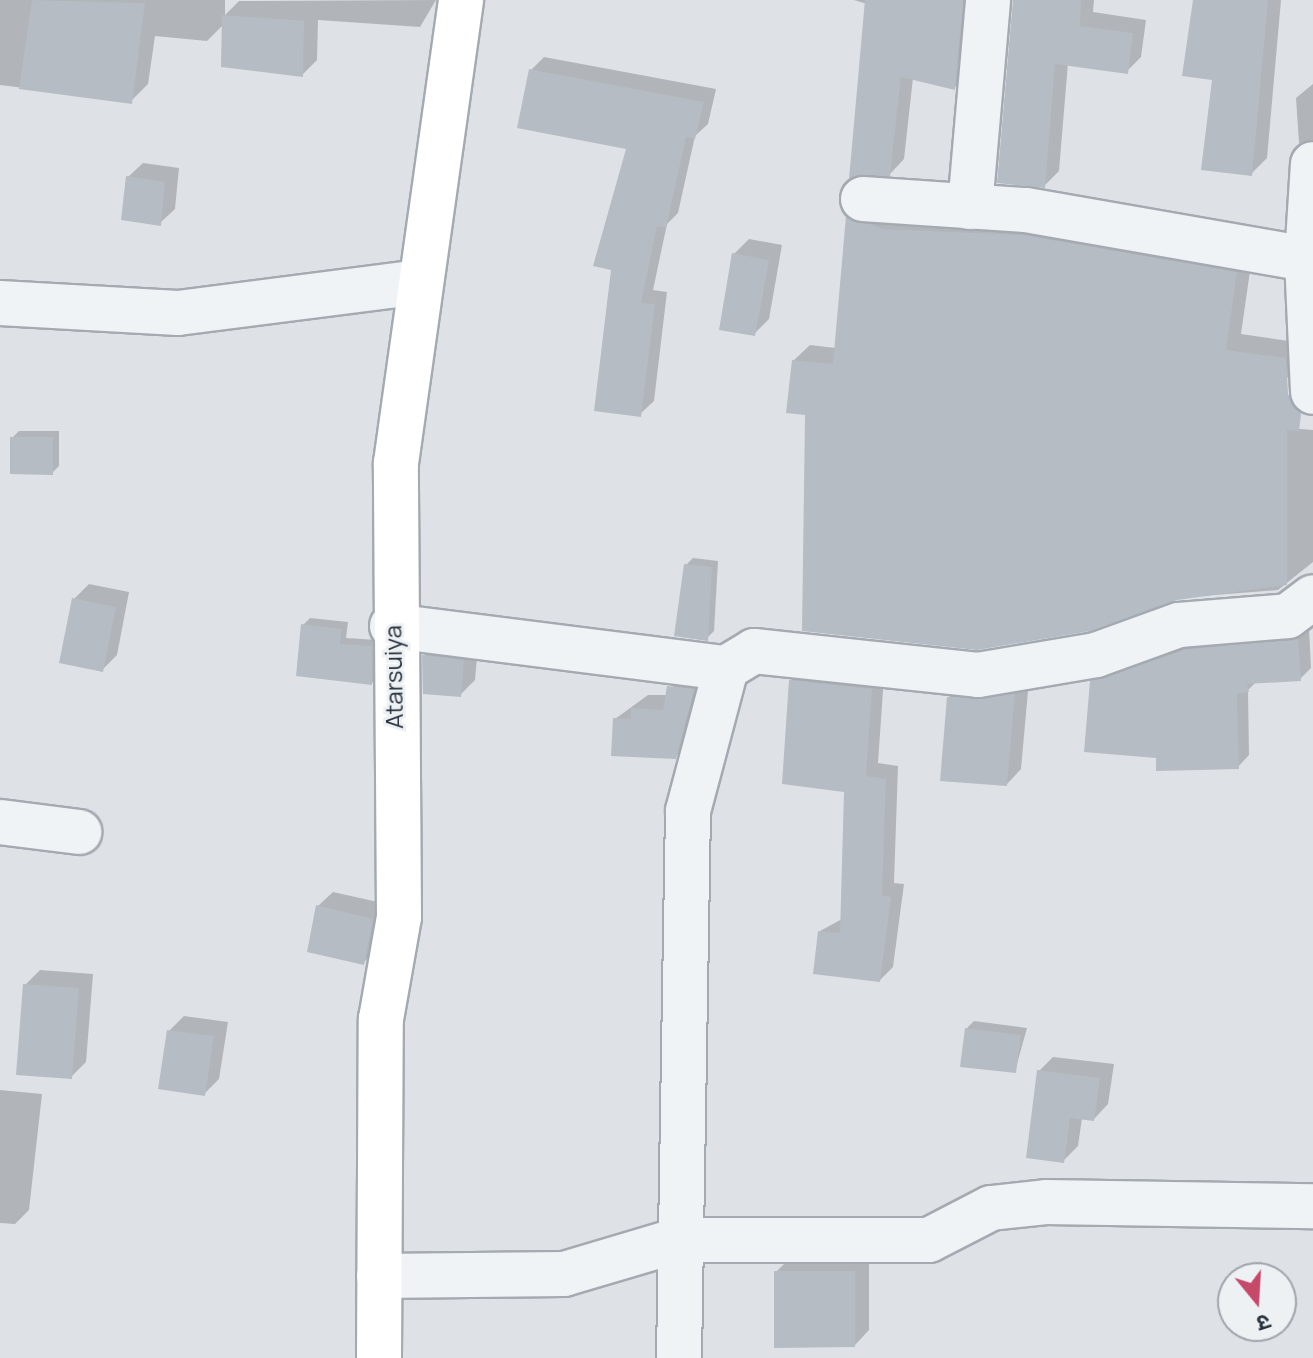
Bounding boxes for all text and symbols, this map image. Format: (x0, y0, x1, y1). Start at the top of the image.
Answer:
street label: Atarsuiya (378, 625, 408, 729)
north arrow (1217, 1262, 1297, 1342)
text: उ (1253, 1307, 1275, 1339)

